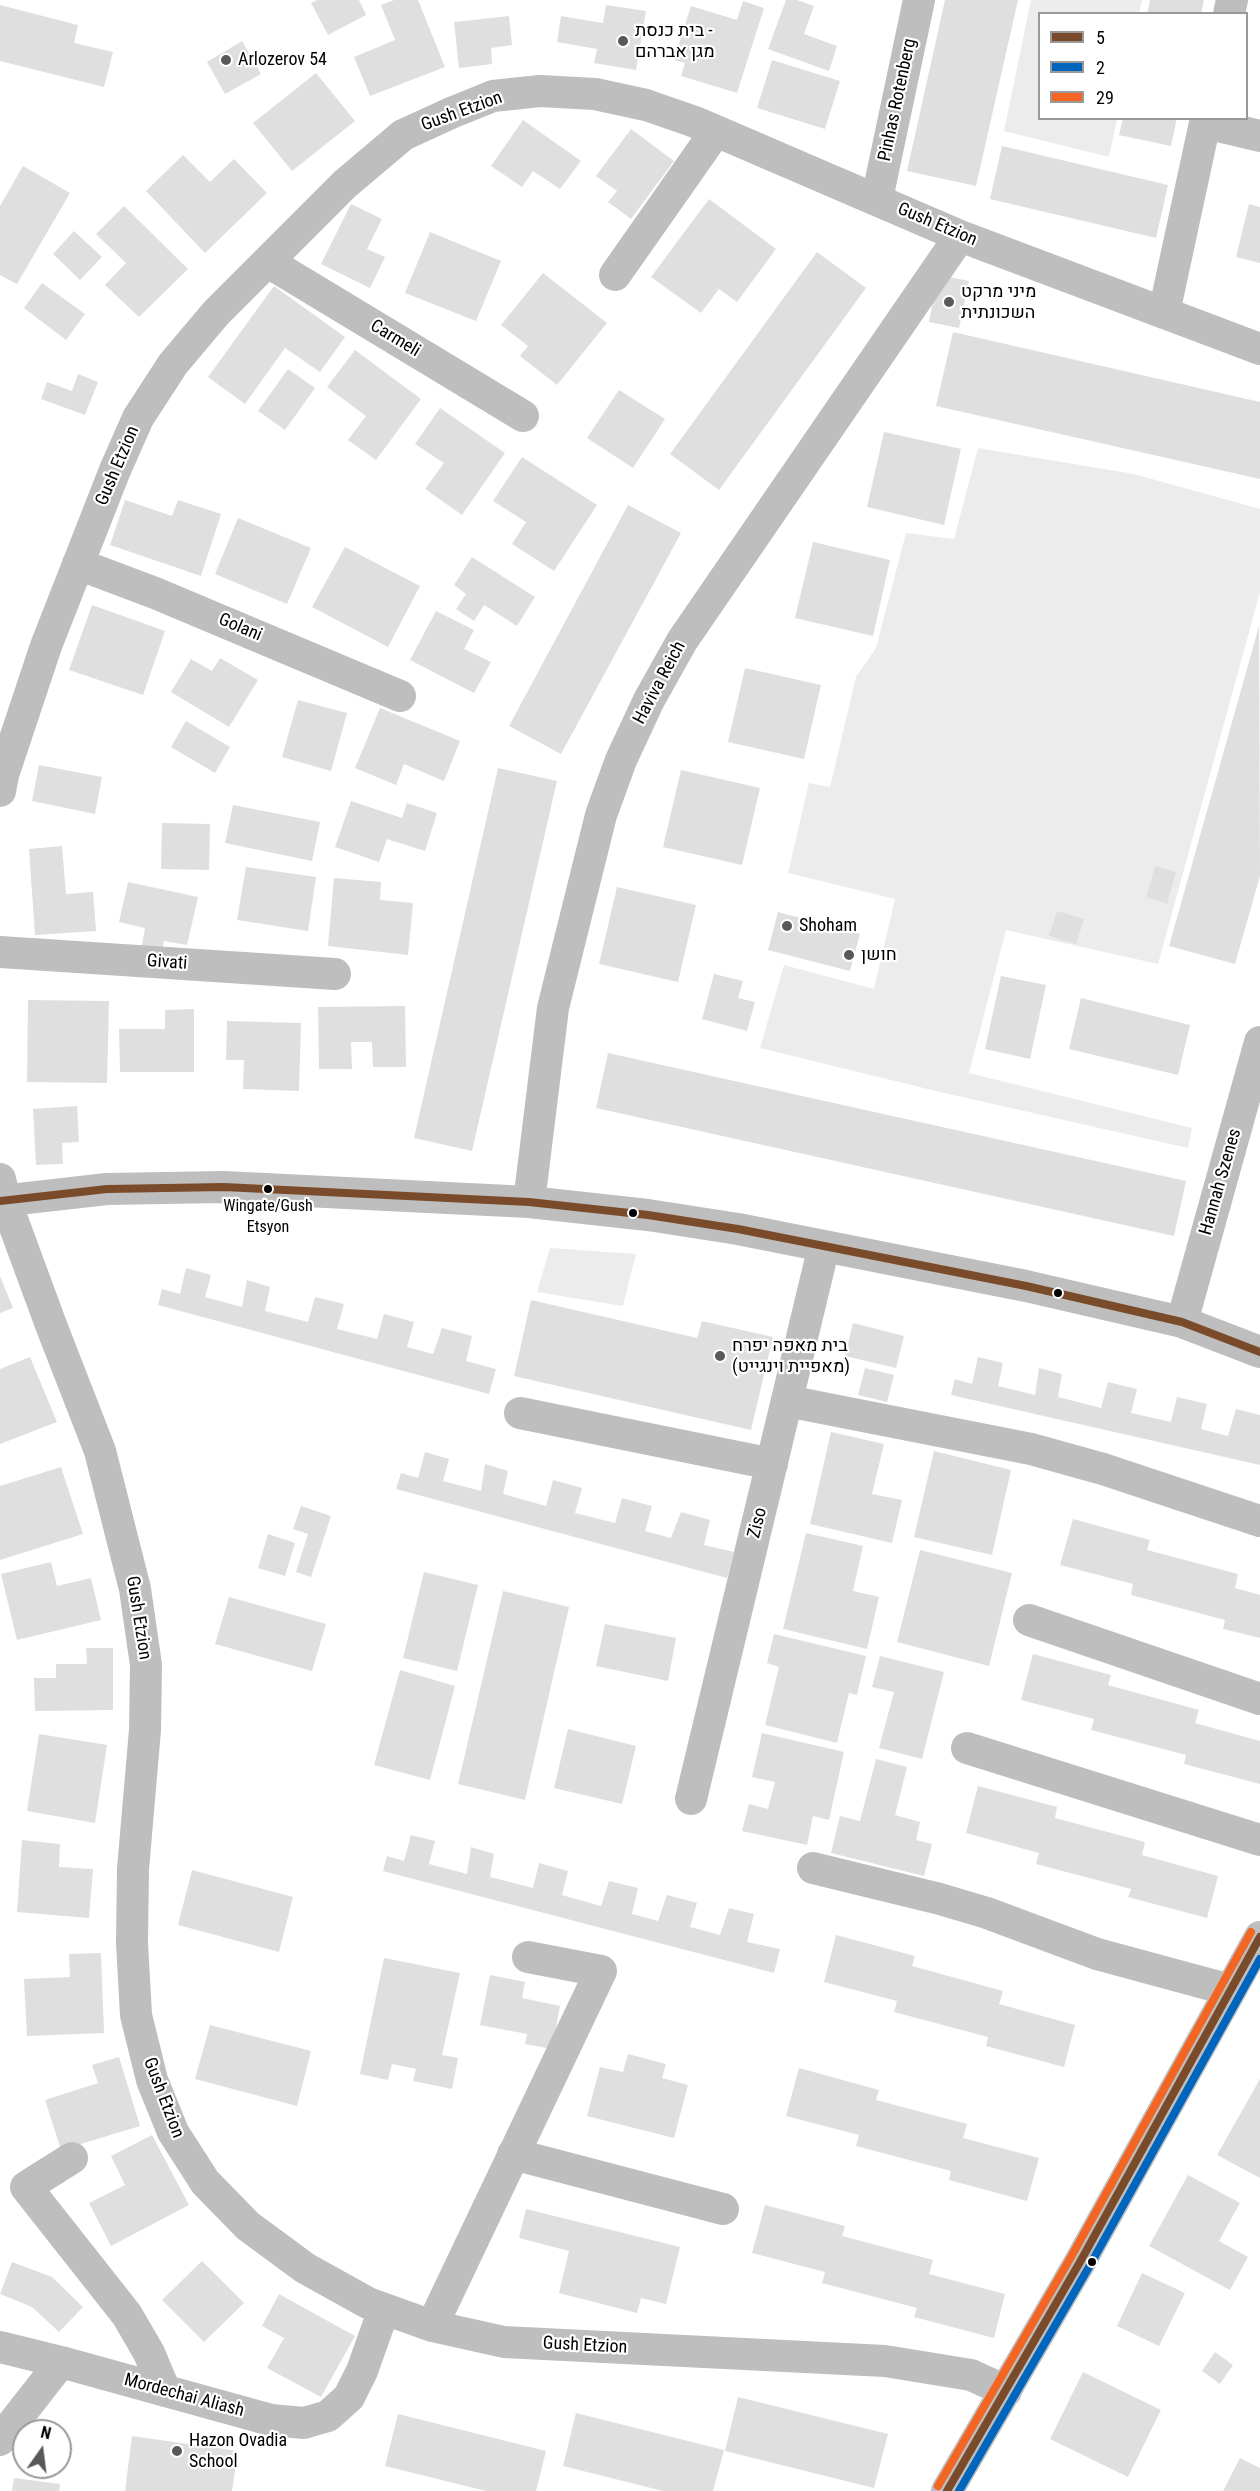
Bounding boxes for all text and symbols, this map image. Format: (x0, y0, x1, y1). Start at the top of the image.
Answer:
legend (1038, 12, 1248, 120)
place label: בית כנסת - מגן אברהם (635, 20, 715, 63)
text: 5 (1096, 27, 1105, 48)
marker: בית כנסת - מגן אברהם (616, 34, 630, 48)
street label: Pinhas Rotenberg (874, 37, 922, 163)
place label: Arlozerov 54 (238, 49, 327, 71)
marker: Arlozerov 54 (219, 53, 233, 67)
text: 2 (1096, 57, 1105, 78)
street label: Gush Etzion (419, 87, 505, 137)
text: 29 (1096, 87, 1114, 108)
street label: Gush Etzion (894, 199, 980, 251)
place label: מיני מרקט השכונתית (961, 281, 1036, 324)
marker: מיני מרקט השכונתית (942, 295, 956, 309)
street label: Carmeli (366, 316, 424, 362)
street label: Gush Etzion (92, 423, 144, 509)
street label: Golani (215, 609, 265, 647)
street label: Haviva Reich (629, 638, 691, 728)
place label: Shoham (799, 915, 857, 937)
marker: Shoham (780, 919, 794, 933)
place label: חושן (861, 944, 897, 966)
marker: חושן (842, 948, 856, 962)
street label: Givati (146, 951, 188, 975)
street label: Hannah Szenes (1196, 1126, 1246, 1238)
marker: Wingate/Gush Etsyon (262, 1183, 274, 1195)
place label: Wingate/Gush Etsyon (223, 1197, 313, 1235)
unlabelled marker (627, 1207, 639, 1219)
unlabelled marker (1052, 1287, 1064, 1299)
place label: בית מאפה יפרח (מאפיית וינגייט) (732, 1335, 850, 1378)
marker: בית מאפה יפרח (מאפיית וינגייט) (713, 1349, 727, 1363)
street label: Ziso (744, 1505, 772, 1541)
street label: Gush Etzion (121, 1575, 155, 1661)
street label: Gush Etzion (138, 2055, 188, 2141)
unlabelled marker (1086, 2256, 1098, 2268)
street label: Gush Etzion (542, 2333, 628, 2359)
street label: Mordechai Aliash (122, 2370, 246, 2422)
north arrow (12, 2419, 72, 2479)
text: N (39, 2423, 53, 2443)
place label: Hazon Ovadia School (189, 2430, 287, 2472)
marker: Hazon Ovadia School (170, 2444, 184, 2458)

